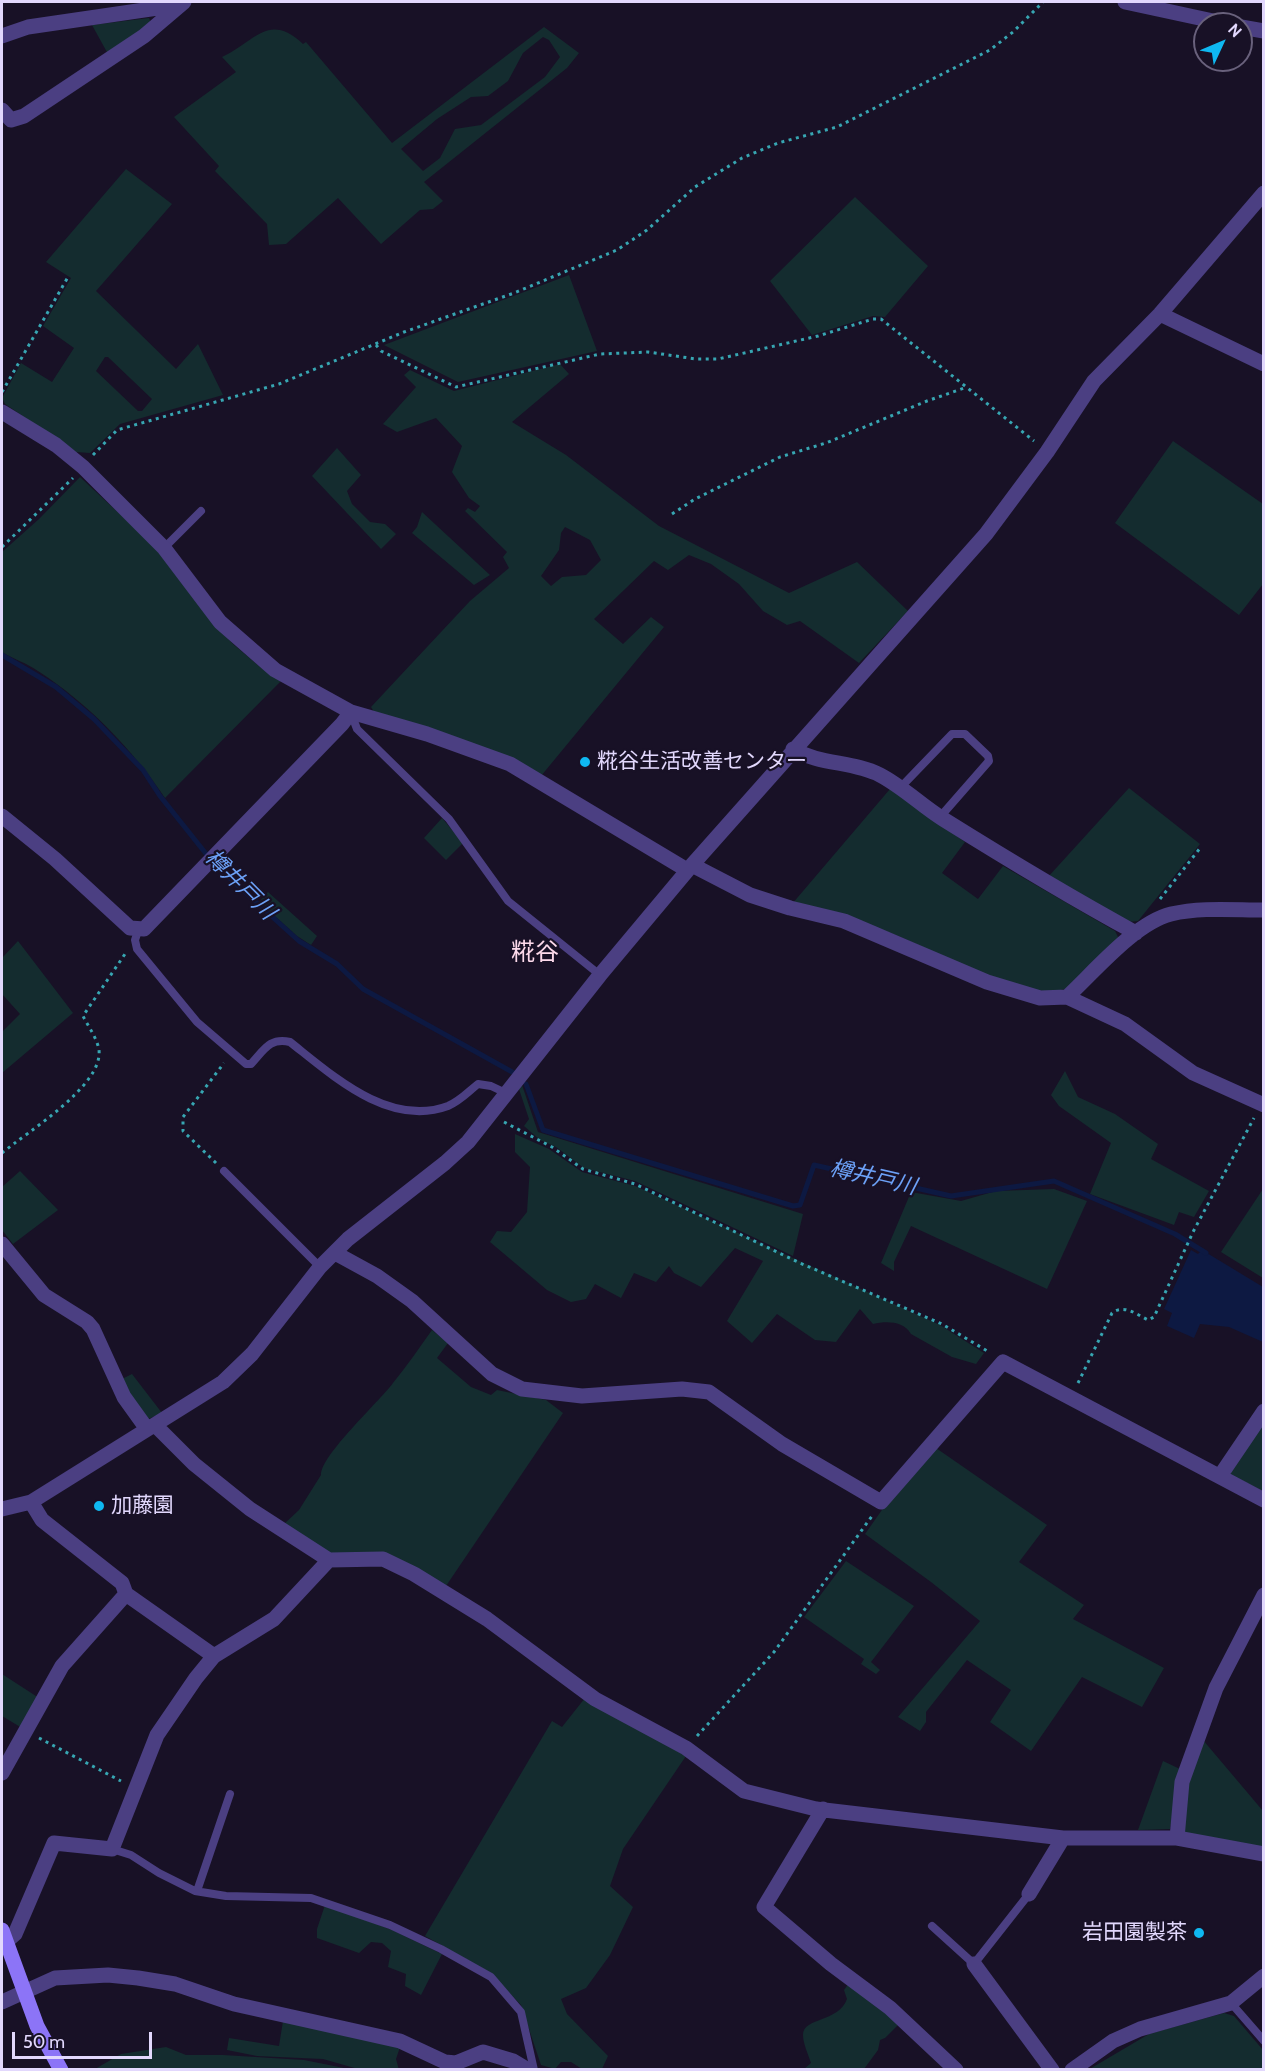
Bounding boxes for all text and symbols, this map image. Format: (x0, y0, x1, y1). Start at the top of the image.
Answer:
north arrow (1193, 12, 1253, 72)
text: N (1224, 20, 1246, 41)
place label: 糀谷生活改善センター (597, 749, 807, 775)
marker: 糀谷生活改善センター (578, 755, 592, 769)
water label: 樽井戸川 (200, 845, 280, 925)
district label: 糀谷 (511, 939, 559, 967)
water label: 樽井戸川 (827, 1155, 919, 1201)
place label: 加藤園 (111, 1493, 174, 1519)
marker: 加藤園 (92, 1499, 106, 1513)
place label: 岩田園製茶 (1082, 1920, 1187, 1946)
marker: 岩田園製茶 (1192, 1926, 1206, 1940)
scale bar (15, 2020, 154, 2058)
text: 50 m (23, 2031, 65, 2053)

